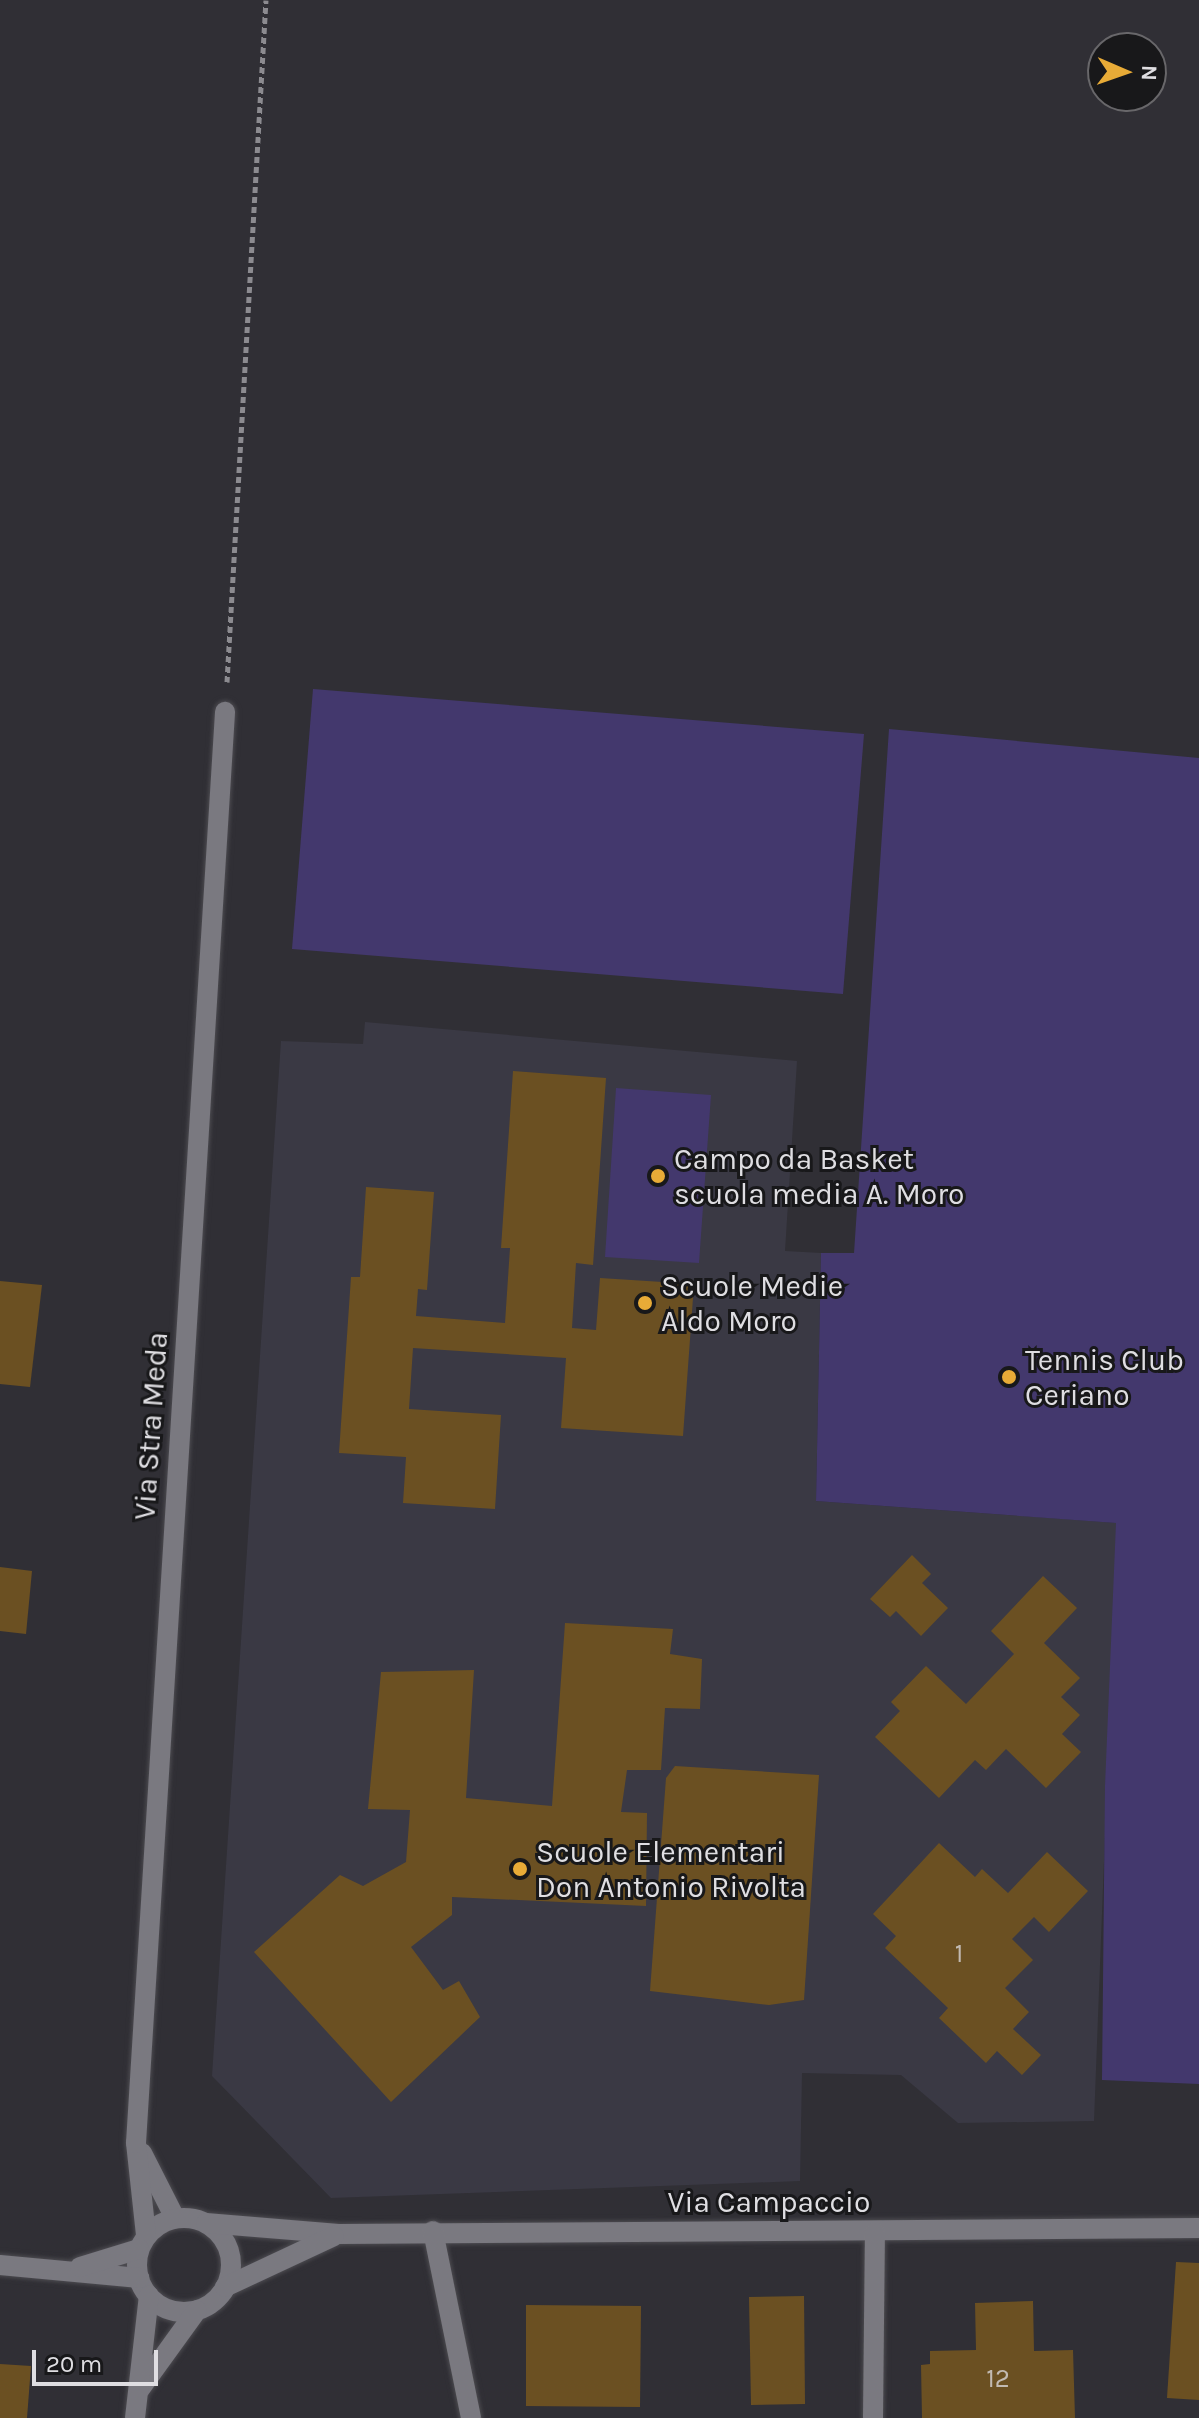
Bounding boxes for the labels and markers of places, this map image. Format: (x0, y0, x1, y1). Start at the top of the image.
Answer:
place label: Campo da Basket scuola media A. Moro (674, 1141, 964, 1212)
marker: Campo da Basket scuola media A. Moro (649, 1167, 667, 1185)
place label: Scuole Medie Aldo Moro (661, 1268, 843, 1338)
marker: Scuole Medie Aldo Moro (636, 1294, 654, 1312)
place label: Tennis Club Ceriano (1025, 1342, 1184, 1412)
marker: Tennis Club Ceriano (1000, 1368, 1018, 1386)
place label: Scuole Elementari Don Antonio Rivolta (536, 1834, 806, 1904)
marker: Scuole Elementari Don Antonio Rivolta (511, 1860, 529, 1878)

